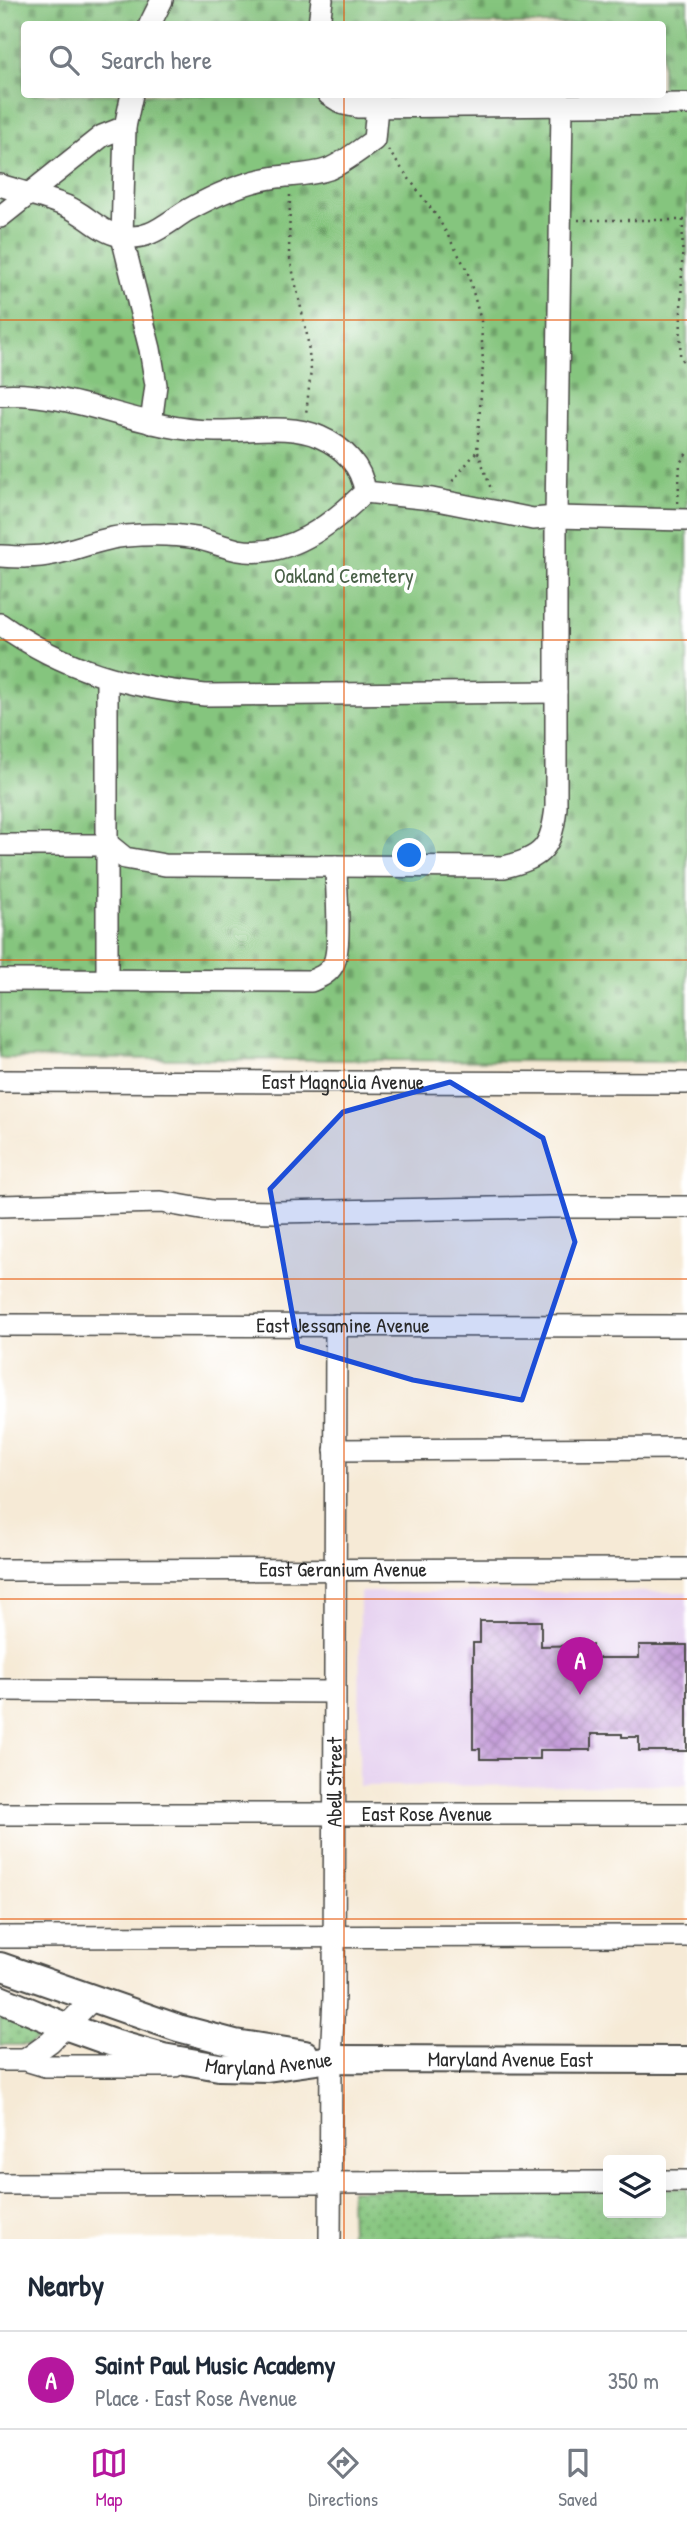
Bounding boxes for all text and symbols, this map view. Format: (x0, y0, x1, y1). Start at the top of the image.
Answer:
search box (21, 21, 666, 98)
icon: search (45, 41, 83, 79)
text: Search here (101, 42, 212, 77)
park label: Oakland Cemetery (274, 561, 414, 590)
your location (392, 838, 426, 872)
street label: East Magnolia Avenue (262, 1067, 424, 1096)
street label: East Jessamine Avenue (256, 1310, 430, 1340)
street label: East Geranium Avenue (259, 1554, 427, 1584)
pin: A (557, 1637, 603, 1695)
street label: Abell Street (320, 1736, 349, 1827)
street label: East Rose Avenue (362, 1799, 492, 1828)
street label: Maryland Avenue (203, 2044, 334, 2082)
street label: Maryland Avenue East (428, 2044, 594, 2074)
map controls (603, 2155, 666, 2218)
button: layers (603, 2155, 666, 2218)
text: Nearby (28, 2265, 104, 2305)
text: Saint Paul Music Academy (95, 2347, 336, 2382)
text: A (45, 2365, 57, 2396)
text: 350 m (608, 2365, 659, 2396)
text: Place · East Rose Avenue (95, 2382, 297, 2413)
tab: Map (90, 2444, 128, 2512)
tab: Directions (308, 2444, 378, 2512)
tab: Saved (558, 2444, 597, 2512)

